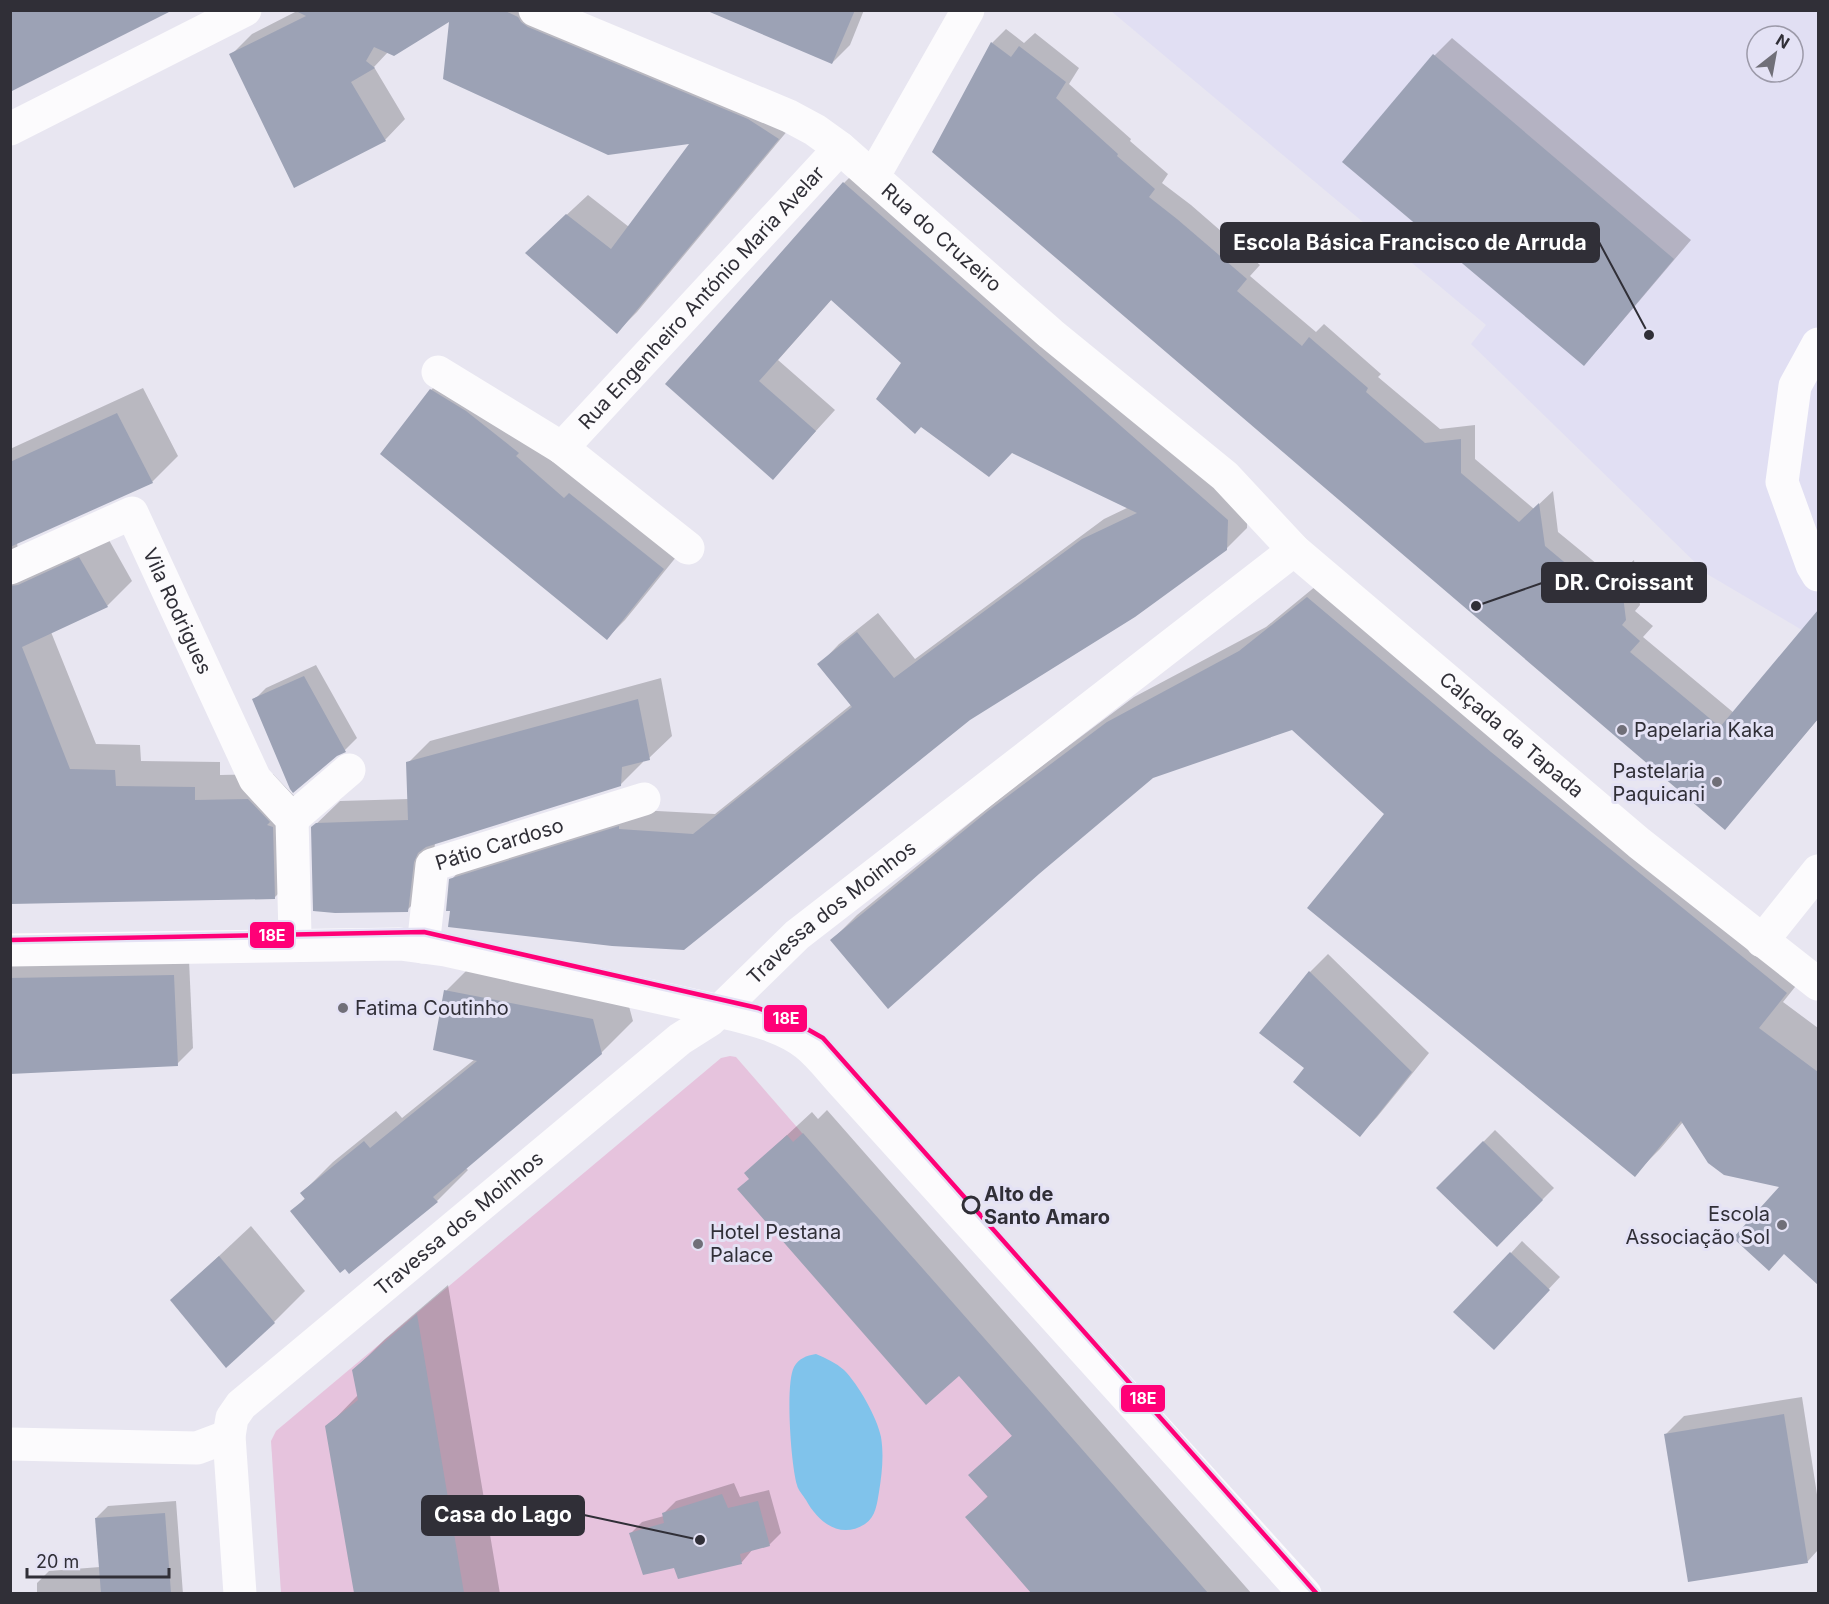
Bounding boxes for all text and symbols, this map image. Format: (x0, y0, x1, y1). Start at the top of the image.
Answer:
north arrow (1745, 24, 1805, 84)
text: N (1772, 29, 1793, 53)
street label: Rua Engenheiro António Maria Avelar (574, 161, 830, 434)
street label: Rua do Cruzeiro (877, 178, 1007, 297)
callout: Escola Básica Francisco de Arruda (1221, 223, 1599, 262)
text: Escola Básica Francisco de Arruda (1233, 230, 1587, 255)
street label: Vila Rodrigues (138, 544, 217, 678)
callout: DR. Croissant (1542, 563, 1706, 602)
text: DR. Croissant (1555, 570, 1694, 595)
street label: Calçada da Tapada (1435, 667, 1589, 803)
place label: Papelaria Kaka (1634, 718, 1774, 742)
marker: Papelaria Kaka (1615, 723, 1629, 737)
place label: Pastelaria Paquicani (1612, 759, 1705, 806)
marker: Pastelaria Paquicani (1710, 775, 1724, 789)
street label: Pátio Cardoso (432, 813, 566, 875)
street label: Travessa dos Moinhos (742, 835, 921, 989)
line badge: 18E (249, 921, 295, 949)
text: 18E (258, 925, 286, 945)
place label: Fatima Coutinho (355, 996, 509, 1020)
marker: Fatima Coutinho (336, 1001, 350, 1015)
line badge: 18E (763, 1004, 808, 1033)
text: 18E (772, 1008, 800, 1028)
street label: Travessa dos Moinhos (370, 1146, 548, 1301)
place label: Alto de Santo Amaro (984, 1182, 1110, 1229)
marker: Alto de Santo Amaro (962, 1196, 980, 1214)
place label: Escola Associação Sol (1625, 1202, 1770, 1249)
marker: Escola Associação Sol (1775, 1218, 1789, 1232)
place label: Hotel Pestana Palace (710, 1220, 841, 1267)
marker: Hotel Pestana Palace (691, 1237, 705, 1251)
line badge: 18E (1120, 1384, 1166, 1413)
text: 18E (1129, 1388, 1157, 1408)
callout: Casa do Lago (422, 1496, 584, 1535)
text: Casa do Lago (434, 1502, 572, 1527)
scale bar (27, 1541, 170, 1579)
text: 20 m (36, 1551, 79, 1572)

